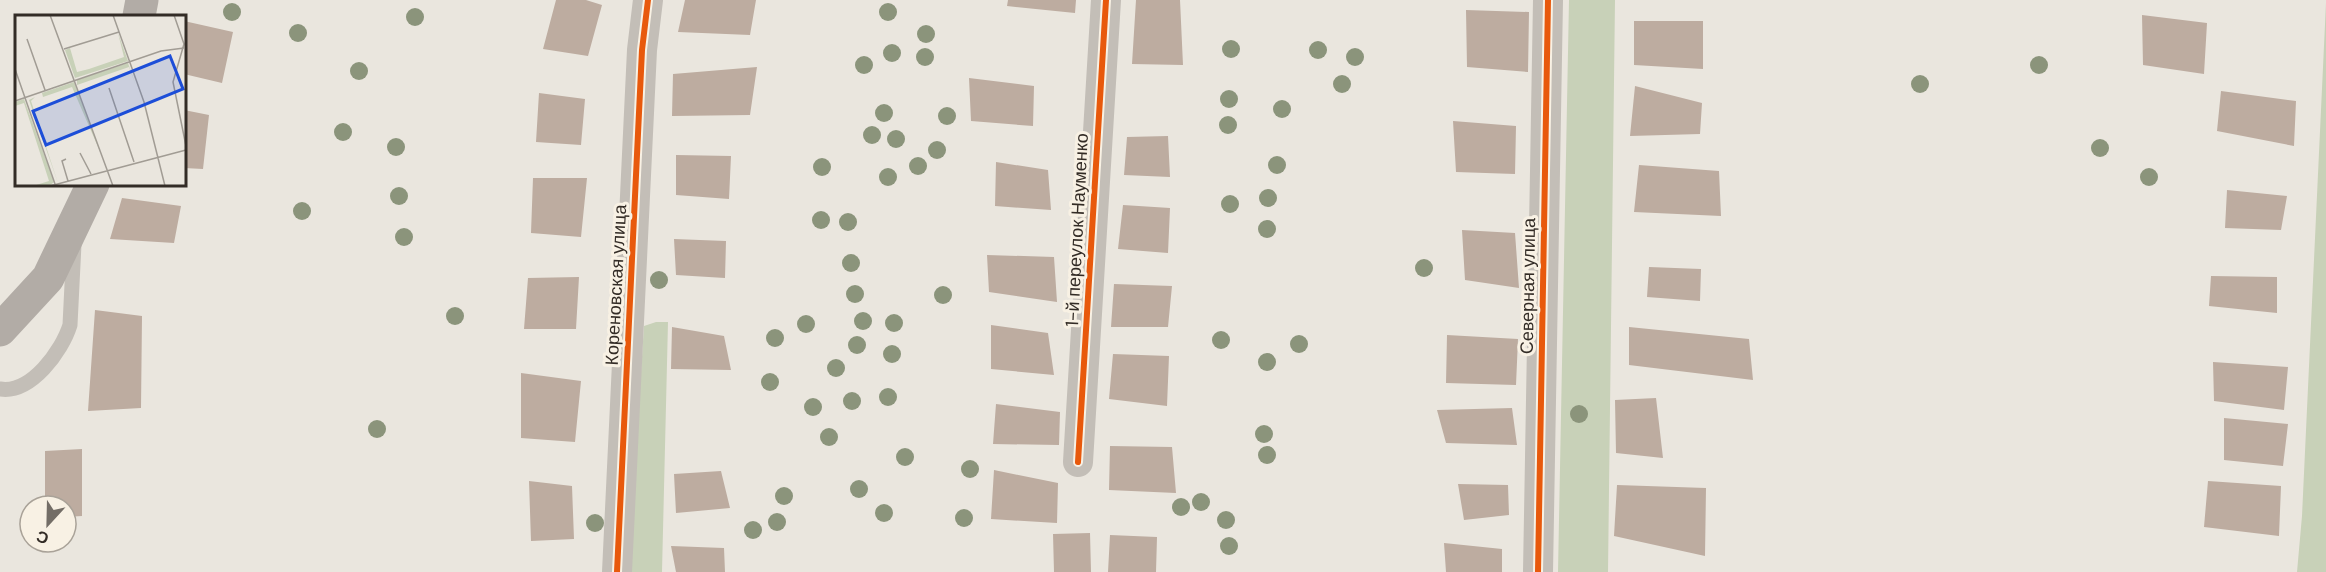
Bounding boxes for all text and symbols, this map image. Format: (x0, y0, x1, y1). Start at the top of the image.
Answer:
inset map (15, 15, 186, 186)
street label: 1-й переулок Науменко (1060, 133, 1094, 327)
street label: Кореновская улица (600, 203, 632, 366)
street label: Северная улица (1515, 217, 1541, 354)
north arrow (18, 494, 78, 554)
text: С (33, 525, 52, 549)

